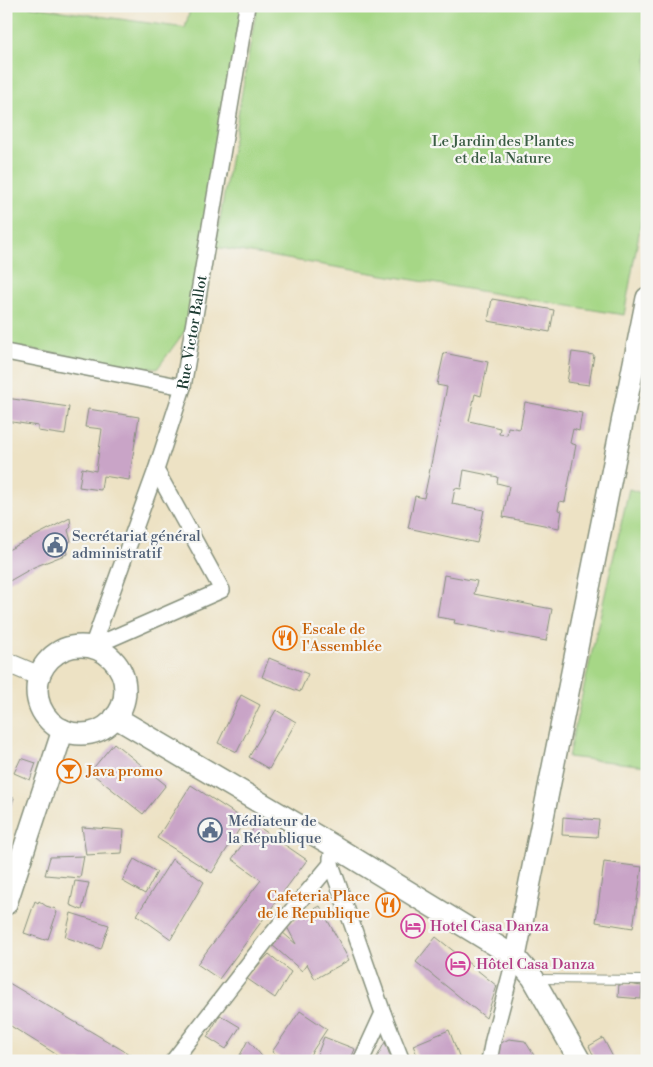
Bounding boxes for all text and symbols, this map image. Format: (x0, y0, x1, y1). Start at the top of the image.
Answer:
park label: Le Jardin des Plantes et de la Nature (432, 132, 574, 168)
street label: Rue Victor Ballot (173, 273, 211, 391)
place label: Secrétariat général administratif (72, 527, 201, 563)
public building icon: Secrétariat général administratif (42, 532, 68, 558)
place label: Escale de l'Assemblée (302, 620, 382, 656)
restaurant icon: Escale de l'Assemblée (272, 625, 298, 651)
bar icon: Java promo (56, 758, 82, 784)
place label: Java promo (85, 762, 163, 781)
place label: Médiateur de la République (228, 812, 322, 848)
public building icon: Médiateur de la République (197, 817, 223, 843)
place label: Cafeteria Place de le Republique (257, 887, 370, 923)
restaurant icon: Cafeteria Place de le Republique (375, 892, 401, 918)
hotel icon: Hotel Casa Danza (400, 913, 426, 939)
place label: Hotel Casa Danza (430, 917, 549, 936)
hotel icon: Hôtel Casa Danza (445, 951, 471, 977)
place label: Hôtel Casa Danza (476, 955, 595, 974)

